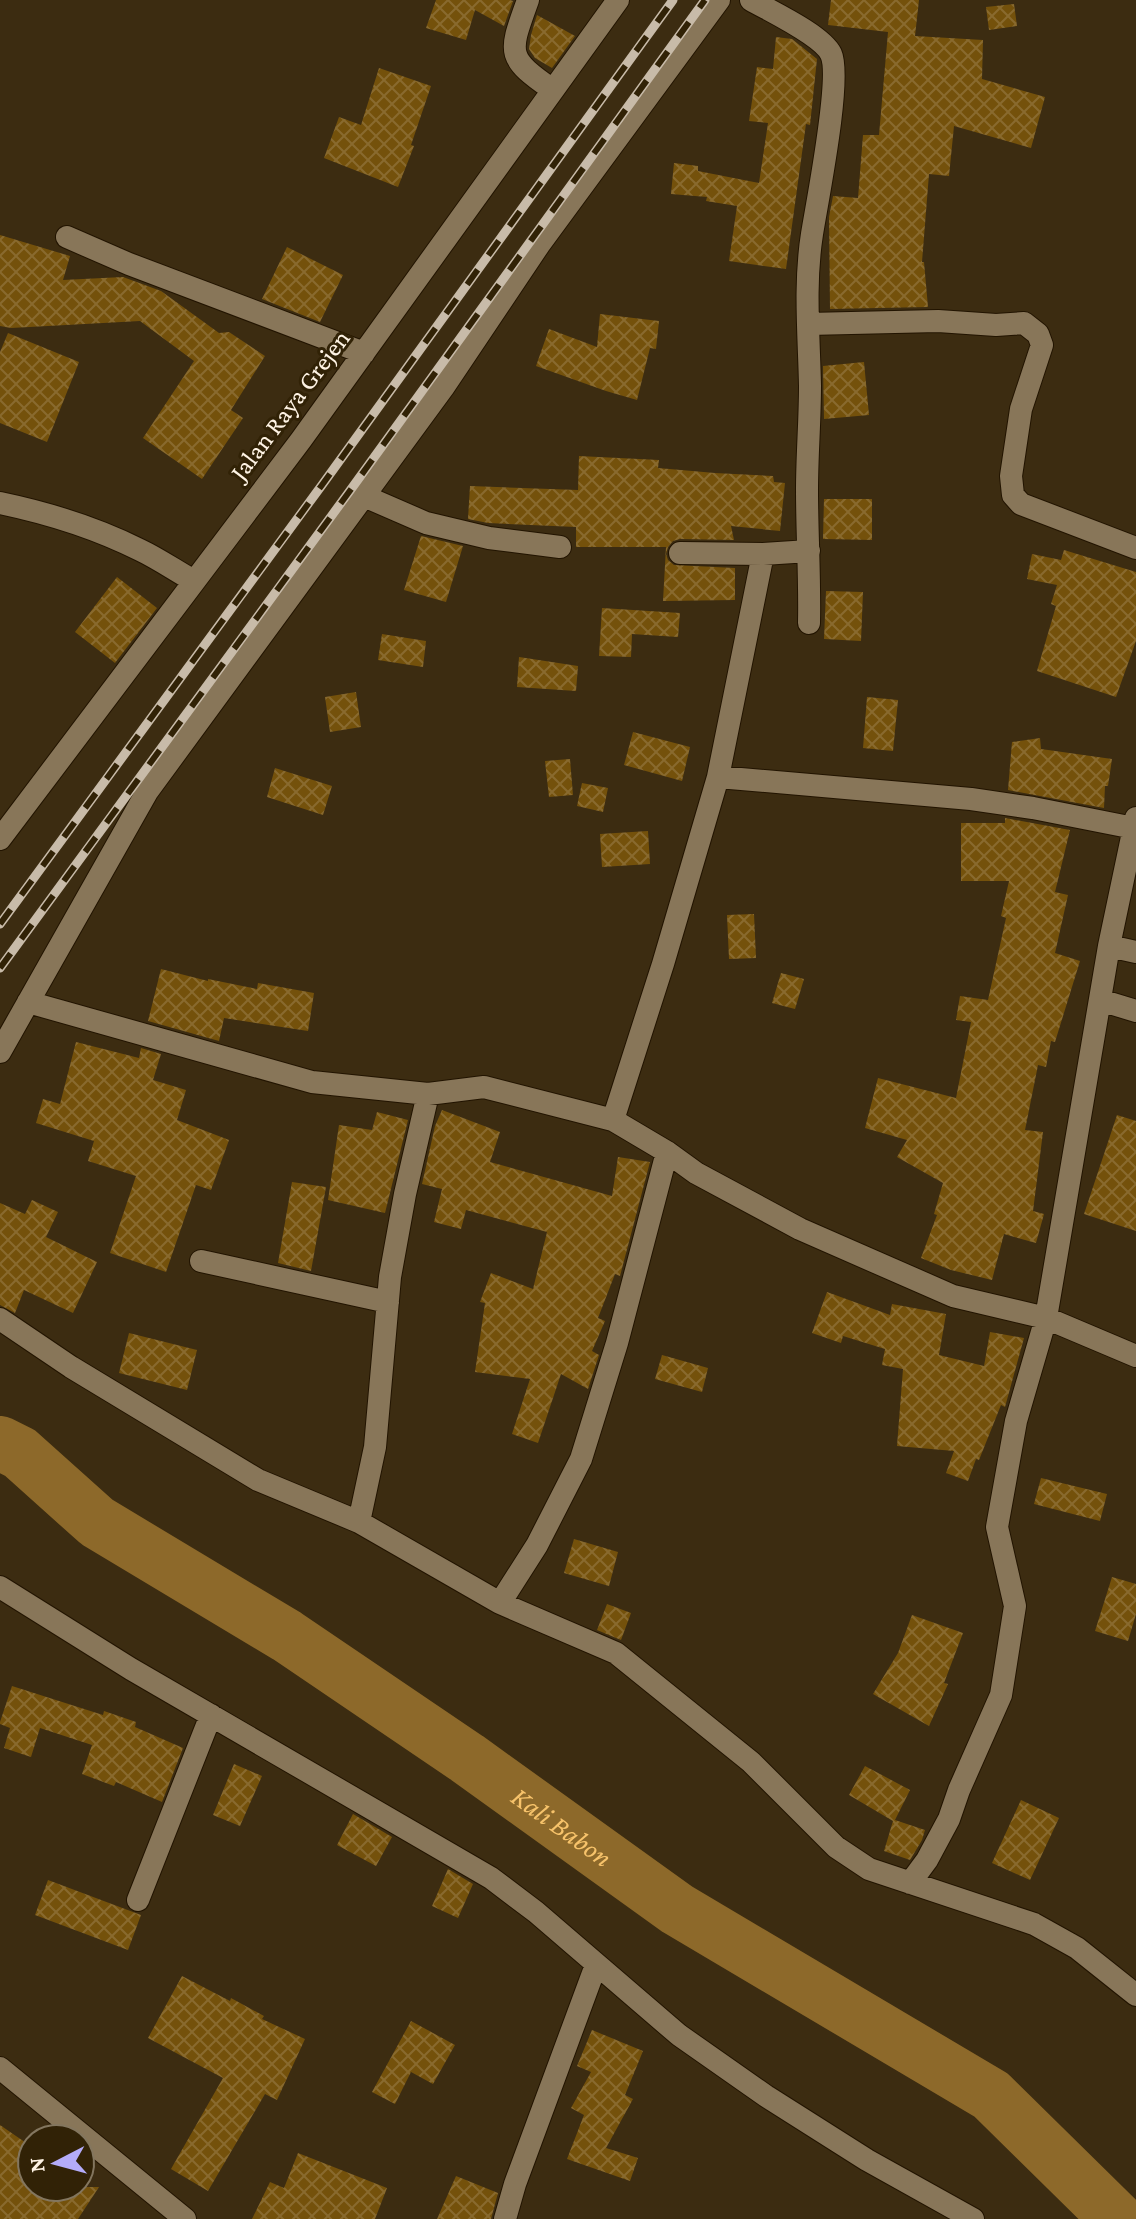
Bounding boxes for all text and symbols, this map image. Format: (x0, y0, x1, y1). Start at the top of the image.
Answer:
street label: Jalan Raya Grejen (223, 324, 356, 487)
water label: Kali Babon (506, 1780, 618, 1873)
north arrow (16, 2123, 96, 2203)
text: N (23, 2156, 50, 2174)

